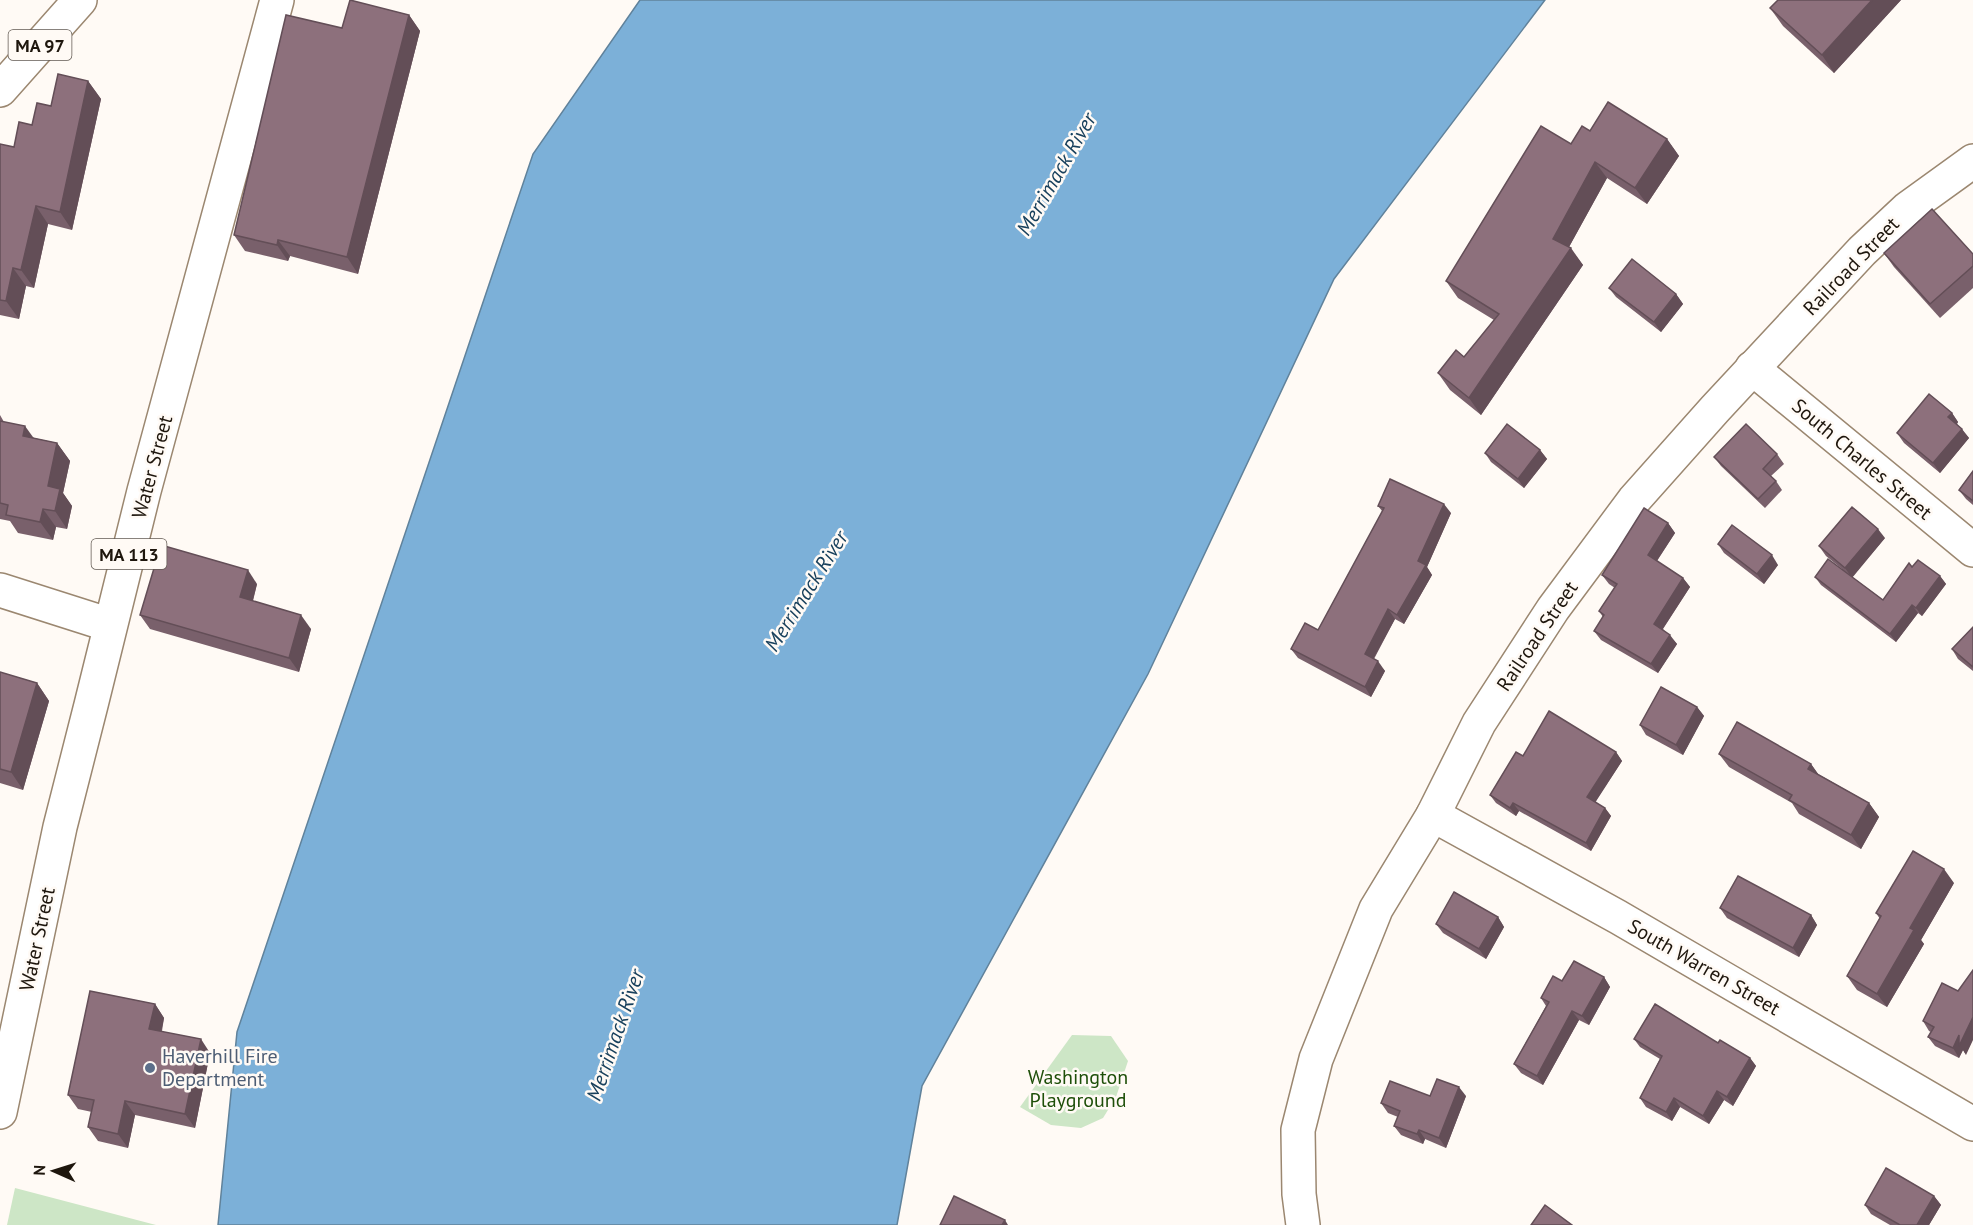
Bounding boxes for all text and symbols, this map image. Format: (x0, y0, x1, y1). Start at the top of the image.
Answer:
road number: MA 97 (9, 30, 72, 60)
water label: Merrimack River (1010, 106, 1103, 240)
street label: Railroad Street (1797, 211, 1905, 321)
street label: South Charles Street (1787, 393, 1938, 525)
street label: Water Street (126, 412, 178, 521)
water label: Merrimack River (758, 524, 855, 656)
road number: MA 113 (92, 539, 166, 569)
street label: Railroad Street (1491, 576, 1584, 696)
street label: Water Street (13, 884, 61, 993)
street label: South Warren Street (1623, 913, 1785, 1021)
water label: Merrimack River (580, 964, 651, 1104)
place label: Haverhill Fire Department (162, 1043, 278, 1092)
marker: Haverhill Fire Department (143, 1061, 157, 1075)
park label: Washington Playground (1028, 1064, 1128, 1113)
north arrow (24, 1141, 84, 1201)
text: N (29, 1164, 49, 1176)

